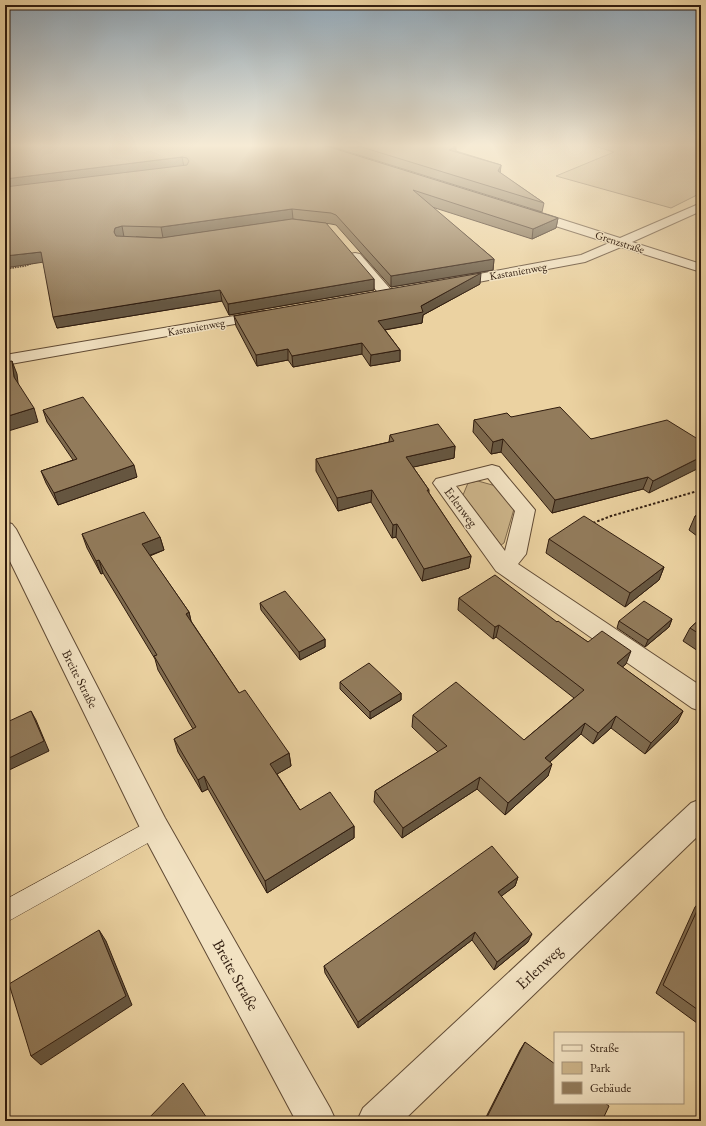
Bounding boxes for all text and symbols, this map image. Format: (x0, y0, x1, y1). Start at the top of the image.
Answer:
street label: Grenzstraße (594, 227, 647, 257)
street label: Kastanienweg (488, 259, 548, 283)
street label: Kastanienweg (166, 315, 226, 339)
street label: Erlenweg (440, 484, 482, 531)
street label: Breite Straße (58, 647, 102, 711)
street label: Breite Straße (208, 936, 264, 1014)
street label: Erlenweg (511, 939, 567, 994)
legend (554, 1032, 684, 1104)
text: Straße (590, 1040, 619, 1056)
text: Park (590, 1060, 611, 1076)
text: Gebäude (590, 1080, 632, 1096)

